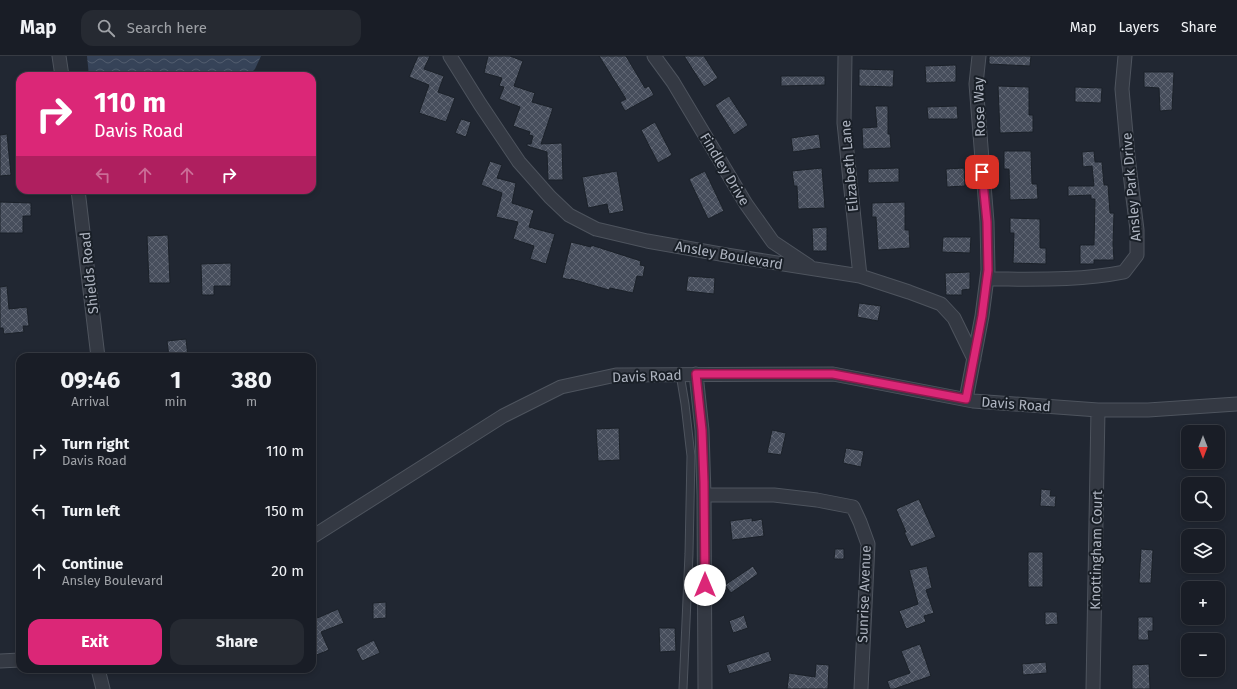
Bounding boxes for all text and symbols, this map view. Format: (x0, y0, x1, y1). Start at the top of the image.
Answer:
search box (81, 10, 361, 46)
text: Map (20, 16, 57, 39)
icon: search (95, 17, 117, 39)
text: Search here (127, 19, 207, 37)
text: Map (1070, 19, 1096, 36)
text: Layers (1118, 19, 1159, 36)
text: Share (1181, 19, 1217, 36)
street label: Rose Way (970, 77, 989, 137)
text: 110 m (94, 86, 166, 119)
icon: right (28, 88, 80, 140)
street label: Elizabeth Lane (837, 119, 862, 213)
text: Davis Road (94, 120, 184, 142)
street label: Findley Drive (696, 130, 753, 209)
street label: Ansley Park Drive (1118, 132, 1145, 242)
pin (965, 155, 999, 189)
icon: arrive (971, 161, 993, 183)
icon: left (92, 164, 114, 186)
icon: ahead (134, 164, 156, 186)
icon: ahead (176, 164, 198, 186)
icon: right (218, 164, 240, 186)
street label: Shields Road (77, 231, 102, 315)
street label: Ansley Boulevard (674, 238, 784, 273)
text: 09:46 (60, 366, 120, 394)
text: 1 (170, 366, 181, 394)
text: 380 (231, 366, 272, 394)
street label: Davis Road (612, 367, 682, 386)
text: Arrival (71, 394, 109, 409)
text: min (165, 394, 187, 409)
text: m (246, 394, 257, 409)
street label: Davis Road (981, 394, 1051, 415)
north arrow (1181, 425, 1225, 469)
map controls (1181, 425, 1225, 677)
text: Turn right (62, 435, 129, 453)
icon: right (28, 440, 50, 462)
text: 110 m (266, 442, 304, 460)
text: Davis Road (62, 453, 127, 468)
button: search (1181, 477, 1225, 521)
street label: Knottingham Court (1087, 489, 1106, 610)
icon: left (28, 500, 50, 522)
text: Turn left (62, 502, 120, 520)
text: 150 m (265, 502, 304, 520)
button: layers (1181, 529, 1225, 573)
street label: Sunrise Avenue (854, 545, 875, 643)
text: Continue (62, 555, 123, 573)
icon: ahead (28, 560, 50, 582)
text: 20 m (271, 562, 304, 580)
position arrow (684, 564, 726, 606)
text: Ansley Boulevard (62, 573, 163, 588)
button: + (1181, 581, 1225, 625)
button: Exit (28, 619, 162, 665)
button: Share (170, 619, 304, 665)
button: − (1181, 633, 1225, 677)

